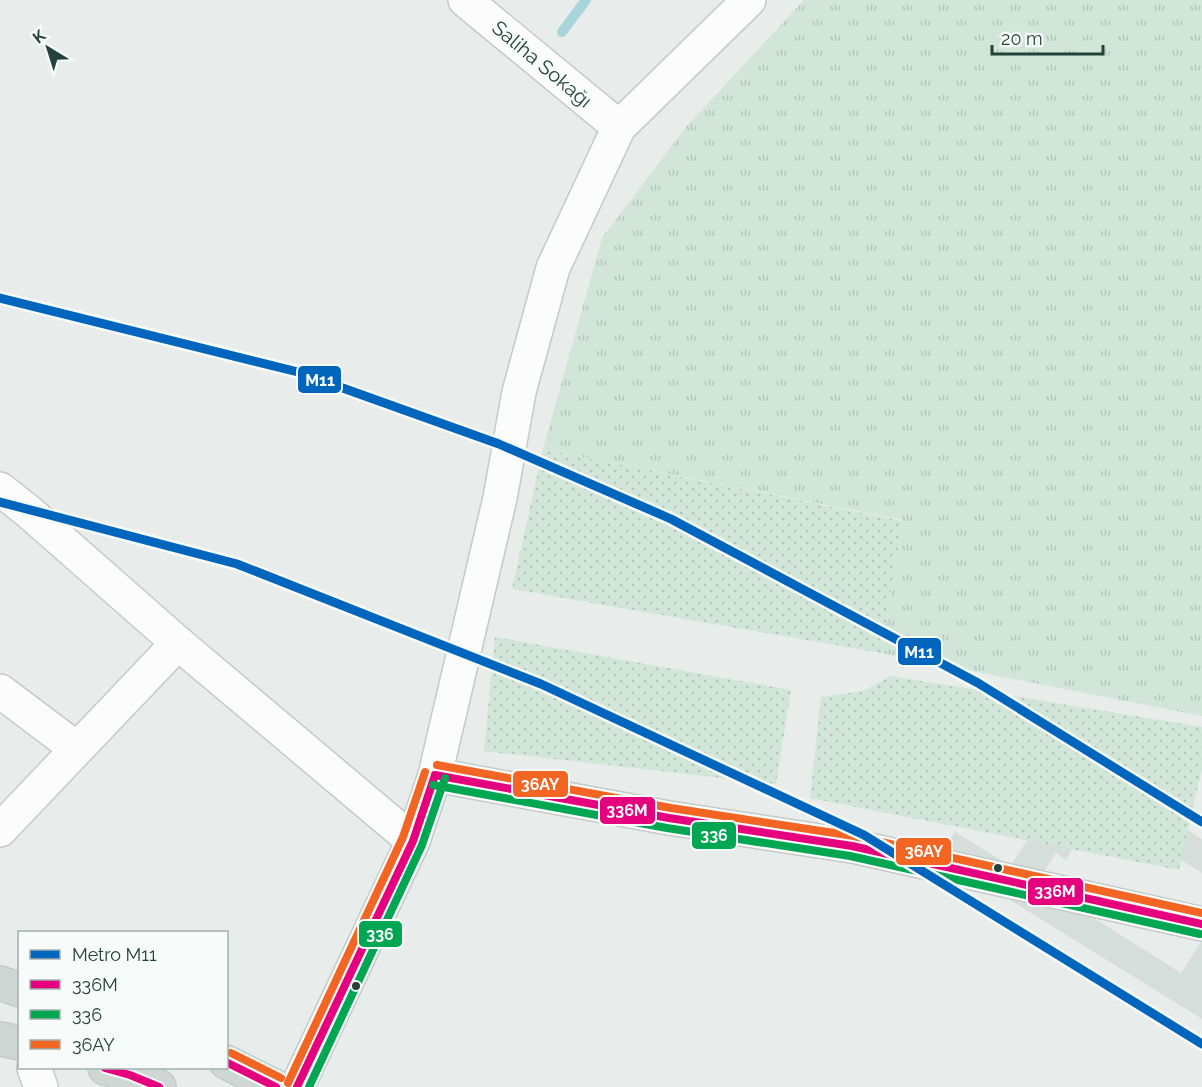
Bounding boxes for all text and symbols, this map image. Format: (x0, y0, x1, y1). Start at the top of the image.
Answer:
street label: Saliha Sokağı (487, 15, 597, 113)
north arrow (18, 18, 78, 78)
scale bar (992, 18, 1103, 56)
text: K (29, 26, 49, 47)
text: 20 m (1001, 28, 1043, 49)
line badge: M11 (297, 365, 342, 394)
text: M11 (305, 371, 335, 390)
line badge: M11 (897, 637, 942, 666)
text: M11 (904, 643, 934, 662)
line badge: 36AY (512, 770, 569, 798)
text: 36AY (521, 775, 560, 794)
line badge: 336M (599, 796, 656, 825)
text: 336M (606, 801, 648, 820)
line badge: 336 (691, 821, 737, 850)
text: 336 (700, 826, 728, 845)
line badge: 36AY (895, 837, 952, 866)
text: 36AY (905, 842, 944, 861)
unlabelled marker (992, 862, 1004, 874)
line badge: 336M (1027, 877, 1084, 906)
text: 336M (1034, 882, 1076, 901)
line badge: 336 (358, 920, 403, 948)
text: 336 (366, 925, 394, 944)
legend (18, 931, 228, 1069)
text: Metro M11 (72, 944, 157, 965)
text: 336M (72, 974, 118, 995)
unlabelled marker (350, 980, 362, 992)
text: 336 (72, 1004, 102, 1025)
text: 36AY (72, 1034, 115, 1055)

